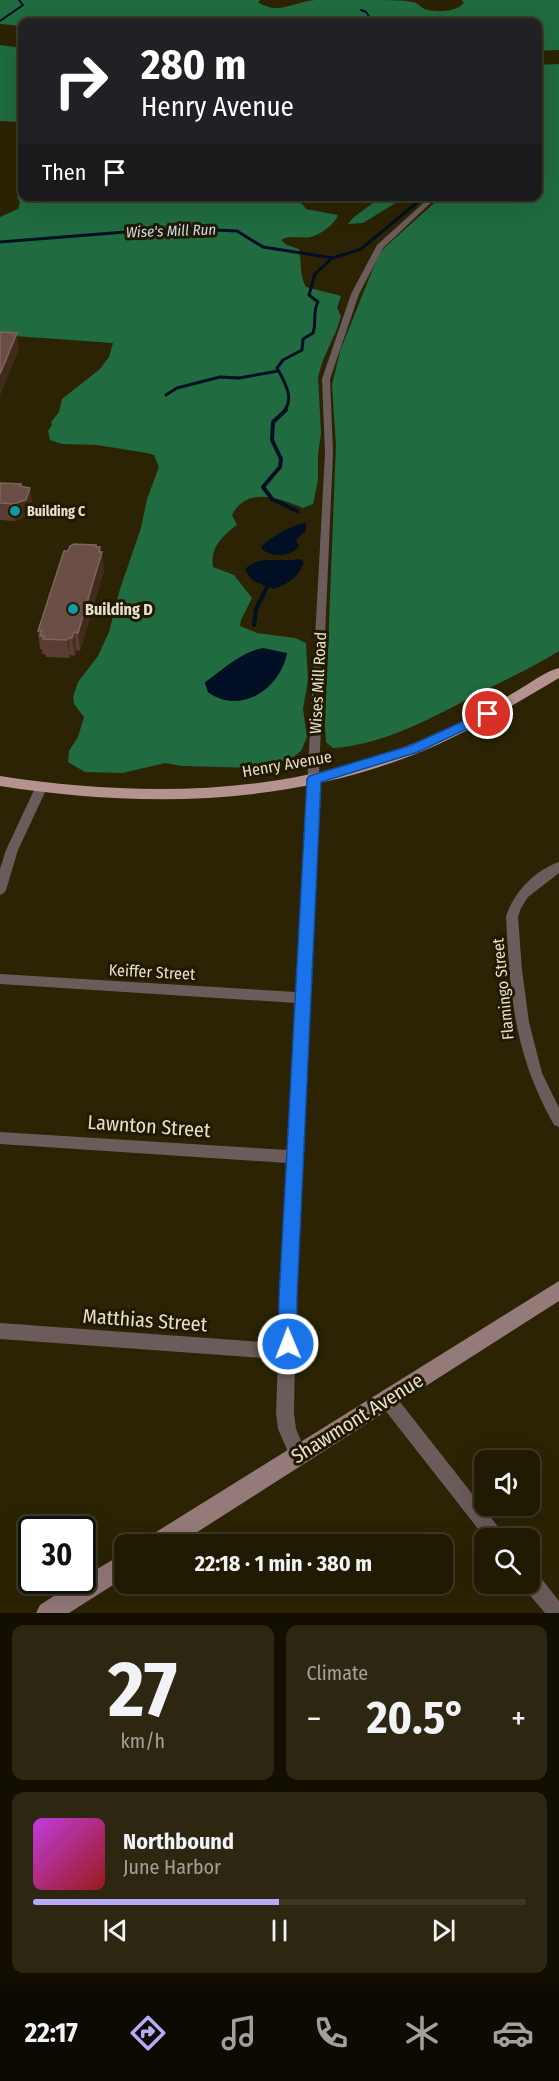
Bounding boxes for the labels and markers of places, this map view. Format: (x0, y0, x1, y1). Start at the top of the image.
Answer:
place label: Building C (27, 503, 86, 520)
marker: Building C (8, 504, 22, 518)
place label: Building D (85, 600, 153, 619)
marker: Building D (66, 602, 80, 616)
pin (462, 688, 513, 739)

